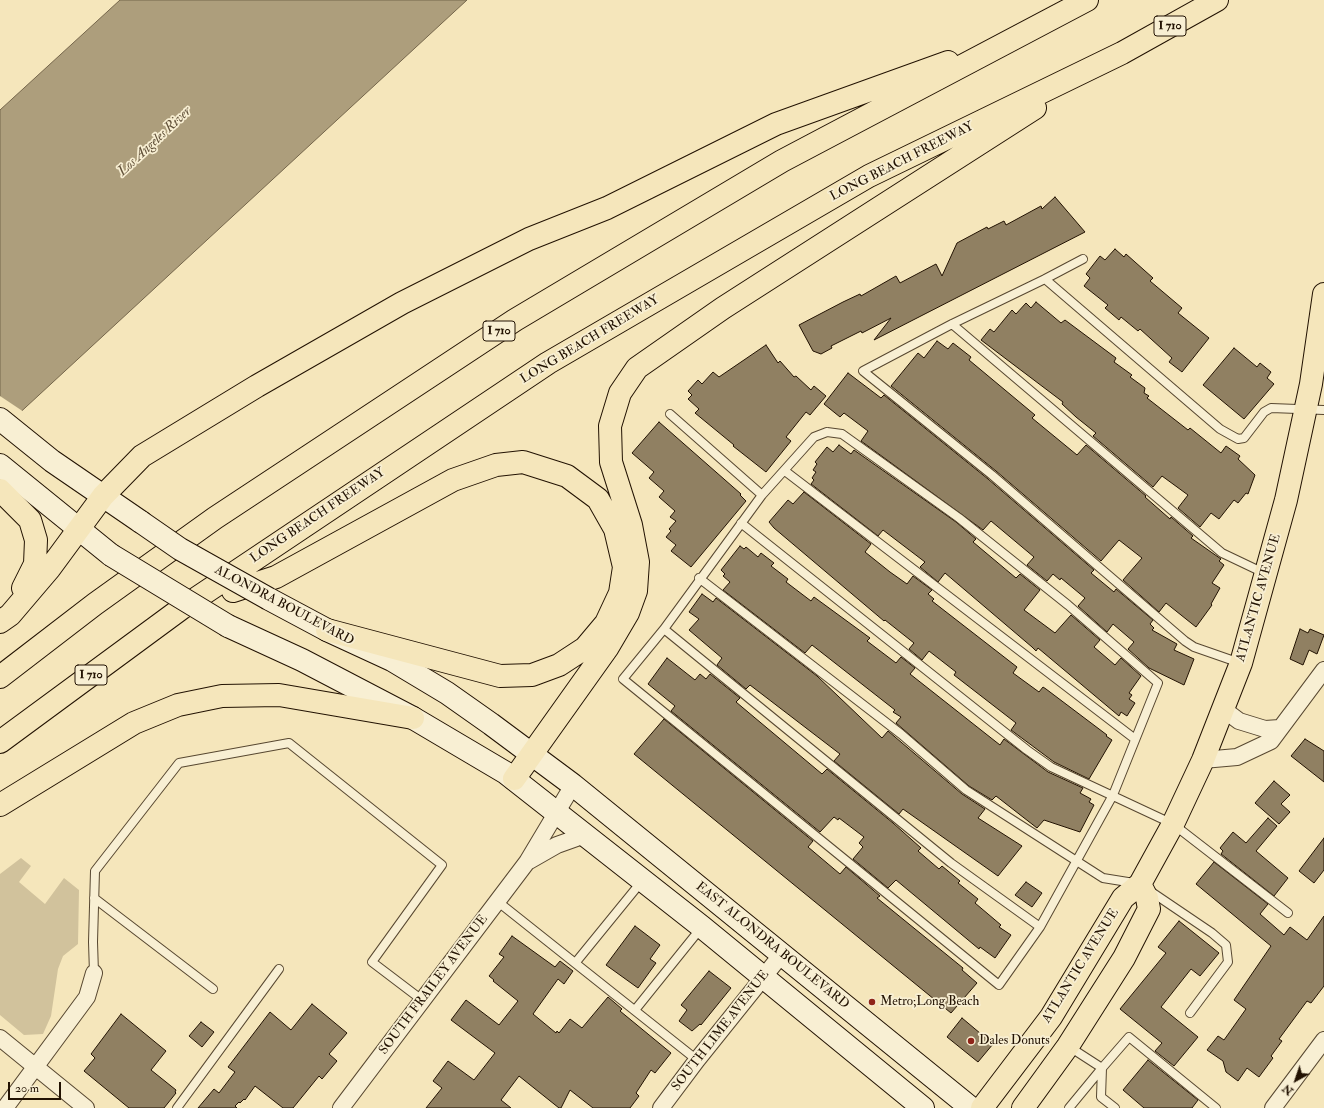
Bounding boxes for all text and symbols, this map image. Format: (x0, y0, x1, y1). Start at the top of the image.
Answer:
road number: I 710 (1154, 16, 1186, 36)
water label: Los Angeles River (115, 104, 195, 180)
street label: LONG BEACH FREEWAY (828, 119, 976, 205)
street label: LONG BEACH FREEWAY (518, 292, 662, 388)
road number: I 710 (483, 321, 515, 341)
street label: LONG BEACH FREEWAY (248, 465, 388, 567)
street label: ATLANTIC AVENUE (1233, 532, 1285, 664)
street label: ALONDRA BOULEVARD (212, 563, 356, 649)
road number: I 710 (75, 665, 107, 685)
street label: EAST ALONDRA BOULEVARD (692, 879, 852, 1013)
street label: ATLANTIC AVENUE (1039, 906, 1123, 1026)
street label: SOUTH FRAILEY AVENUE (376, 912, 492, 1058)
street label: SOUTH LIME AVENUE (669, 968, 773, 1094)
place label: Metro;Long Beach (880, 994, 979, 1010)
marker: Metro;Long Beach (867, 997, 877, 1007)
place label: Dales Donuts (979, 1033, 1050, 1049)
marker: Dales Donuts (966, 1036, 976, 1046)
north arrow (1276, 1060, 1316, 1100)
scale bar (10, 1074, 63, 1100)
text: 20 m (15, 1081, 39, 1096)
text: N (1280, 1081, 1296, 1098)

